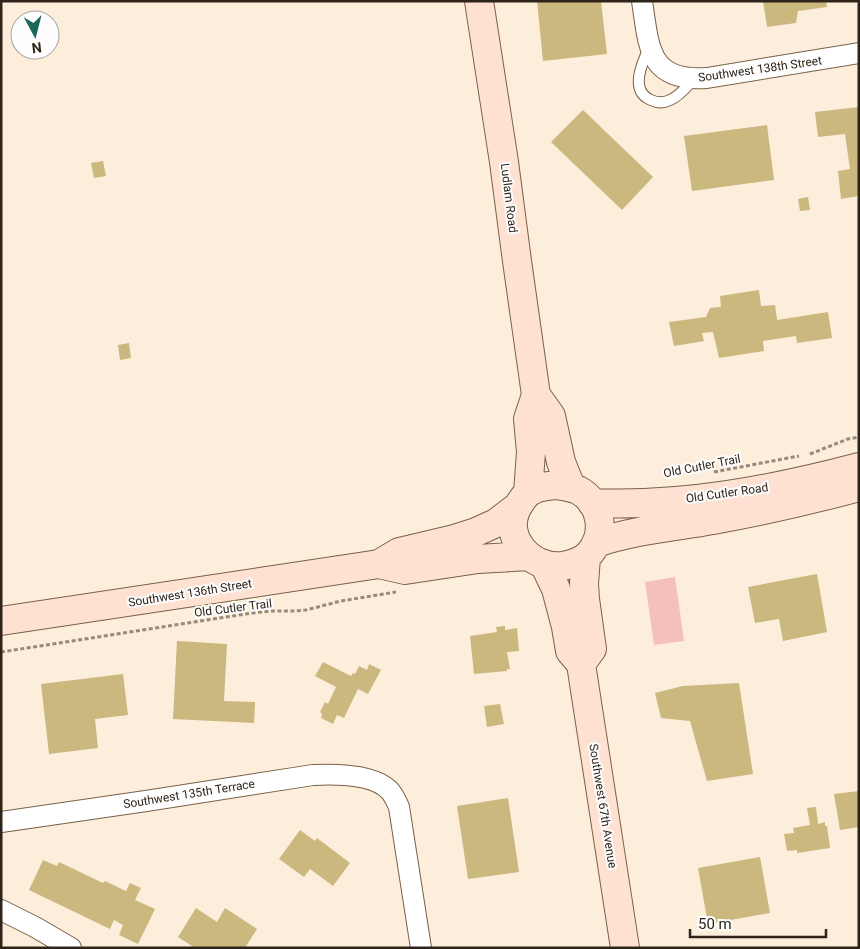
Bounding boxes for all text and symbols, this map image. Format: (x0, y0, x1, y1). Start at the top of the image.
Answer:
north arrow (10, 10, 60, 60)
text: N (31, 39, 42, 56)
street label: Southwest 138th Street (697, 53, 823, 85)
street label: Ludlam Road (498, 162, 520, 234)
street label: Old Cutler Trail (662, 452, 742, 480)
street label: Old Cutler Road (685, 480, 769, 506)
street label: Southwest 136th Street (127, 576, 253, 610)
street label: Old Cutler Trail (193, 596, 273, 620)
street label: Southwest 67th Avenue (586, 743, 620, 869)
street label: Southwest 135th Terrace (122, 777, 256, 811)
scale bar (690, 906, 826, 938)
text: 50 m (698, 915, 732, 933)

